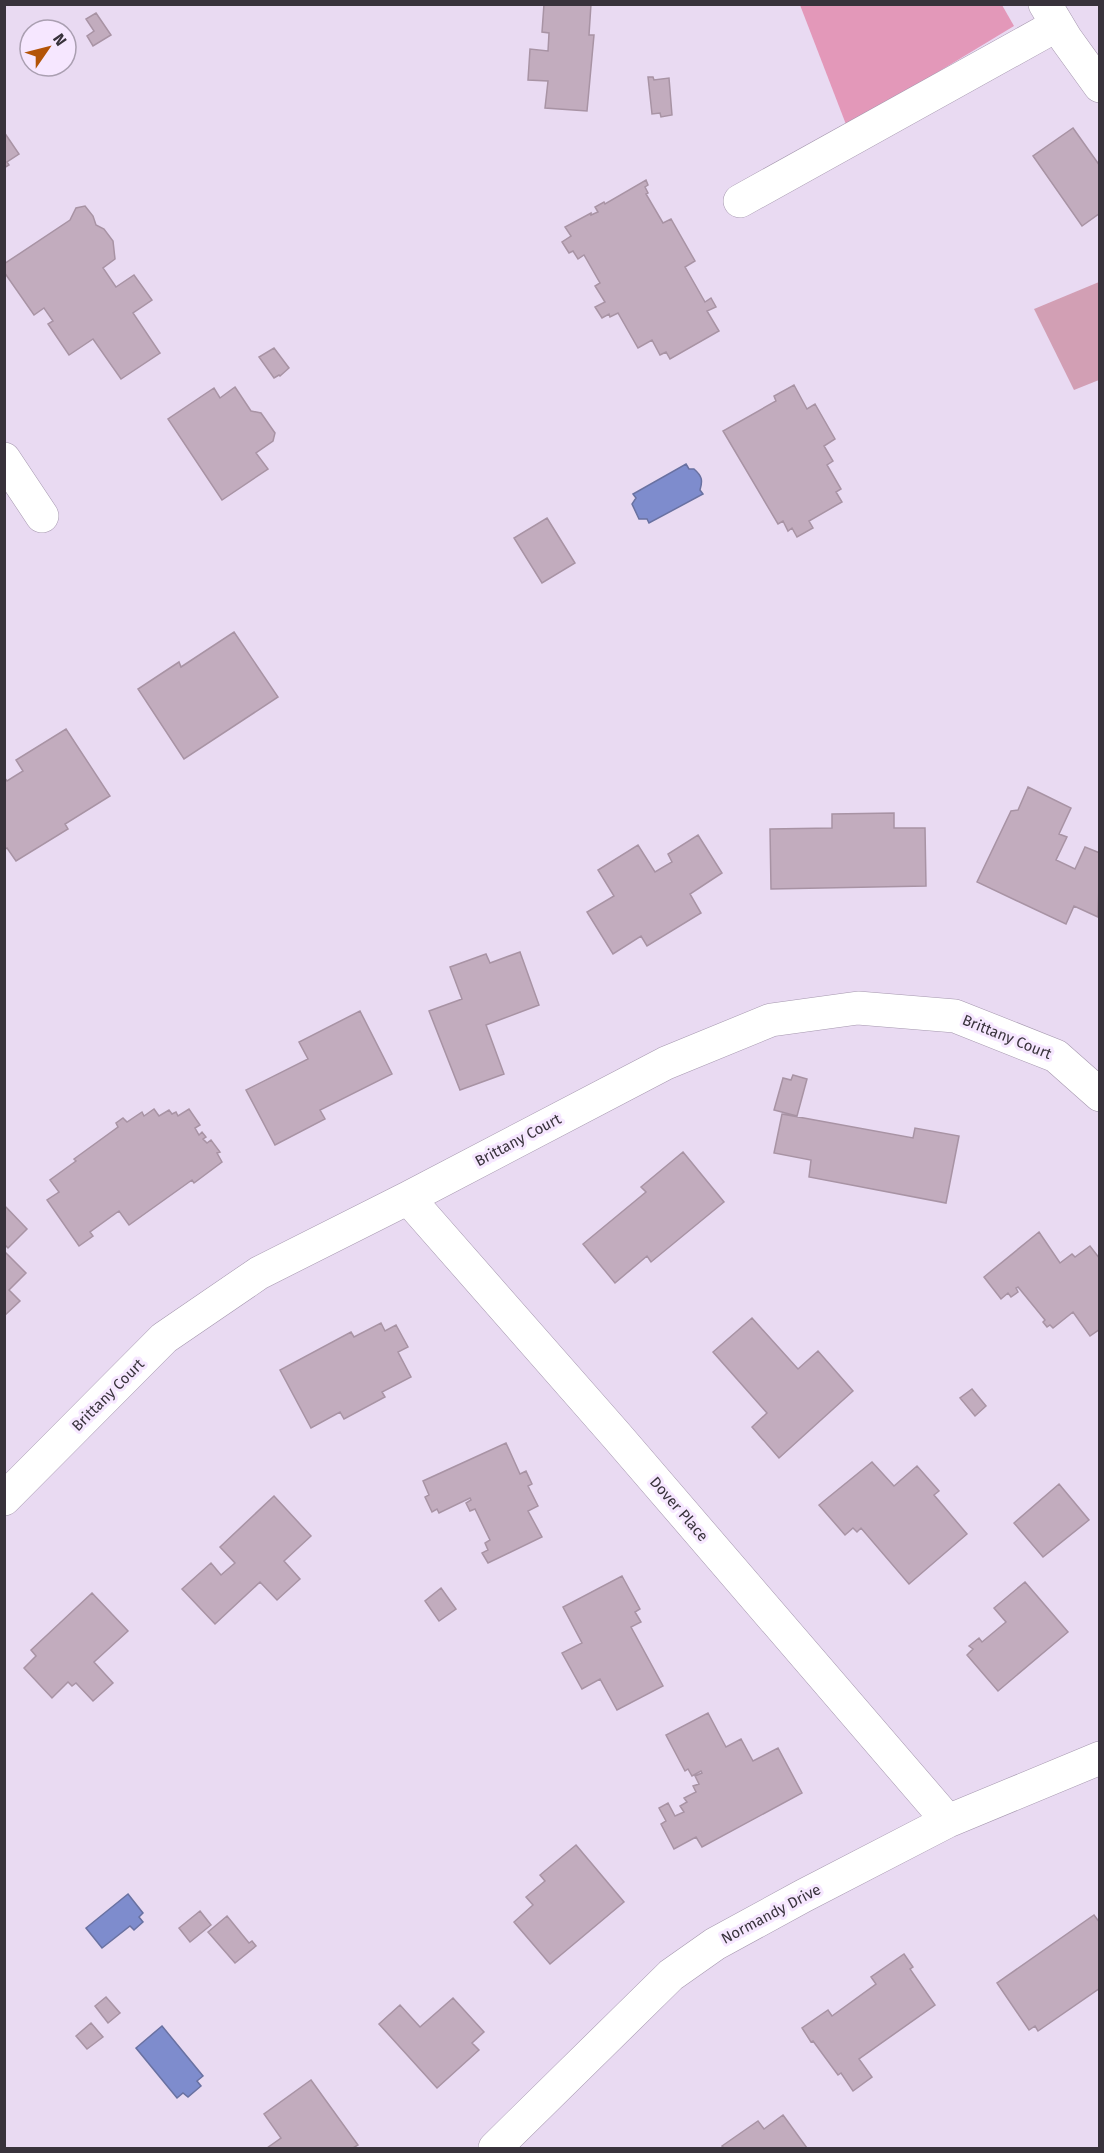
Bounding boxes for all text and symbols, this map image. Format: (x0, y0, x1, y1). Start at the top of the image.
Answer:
north arrow (18, 18, 78, 78)
text: N (49, 30, 71, 49)
street label: Brittany Court (960, 1011, 1055, 1063)
street label: Brittany Court (472, 1110, 565, 1170)
street label: Brittany Court (68, 1355, 148, 1435)
street label: Dover Place (646, 1473, 712, 1545)
street label: Normandy Drive (718, 1880, 824, 1948)

